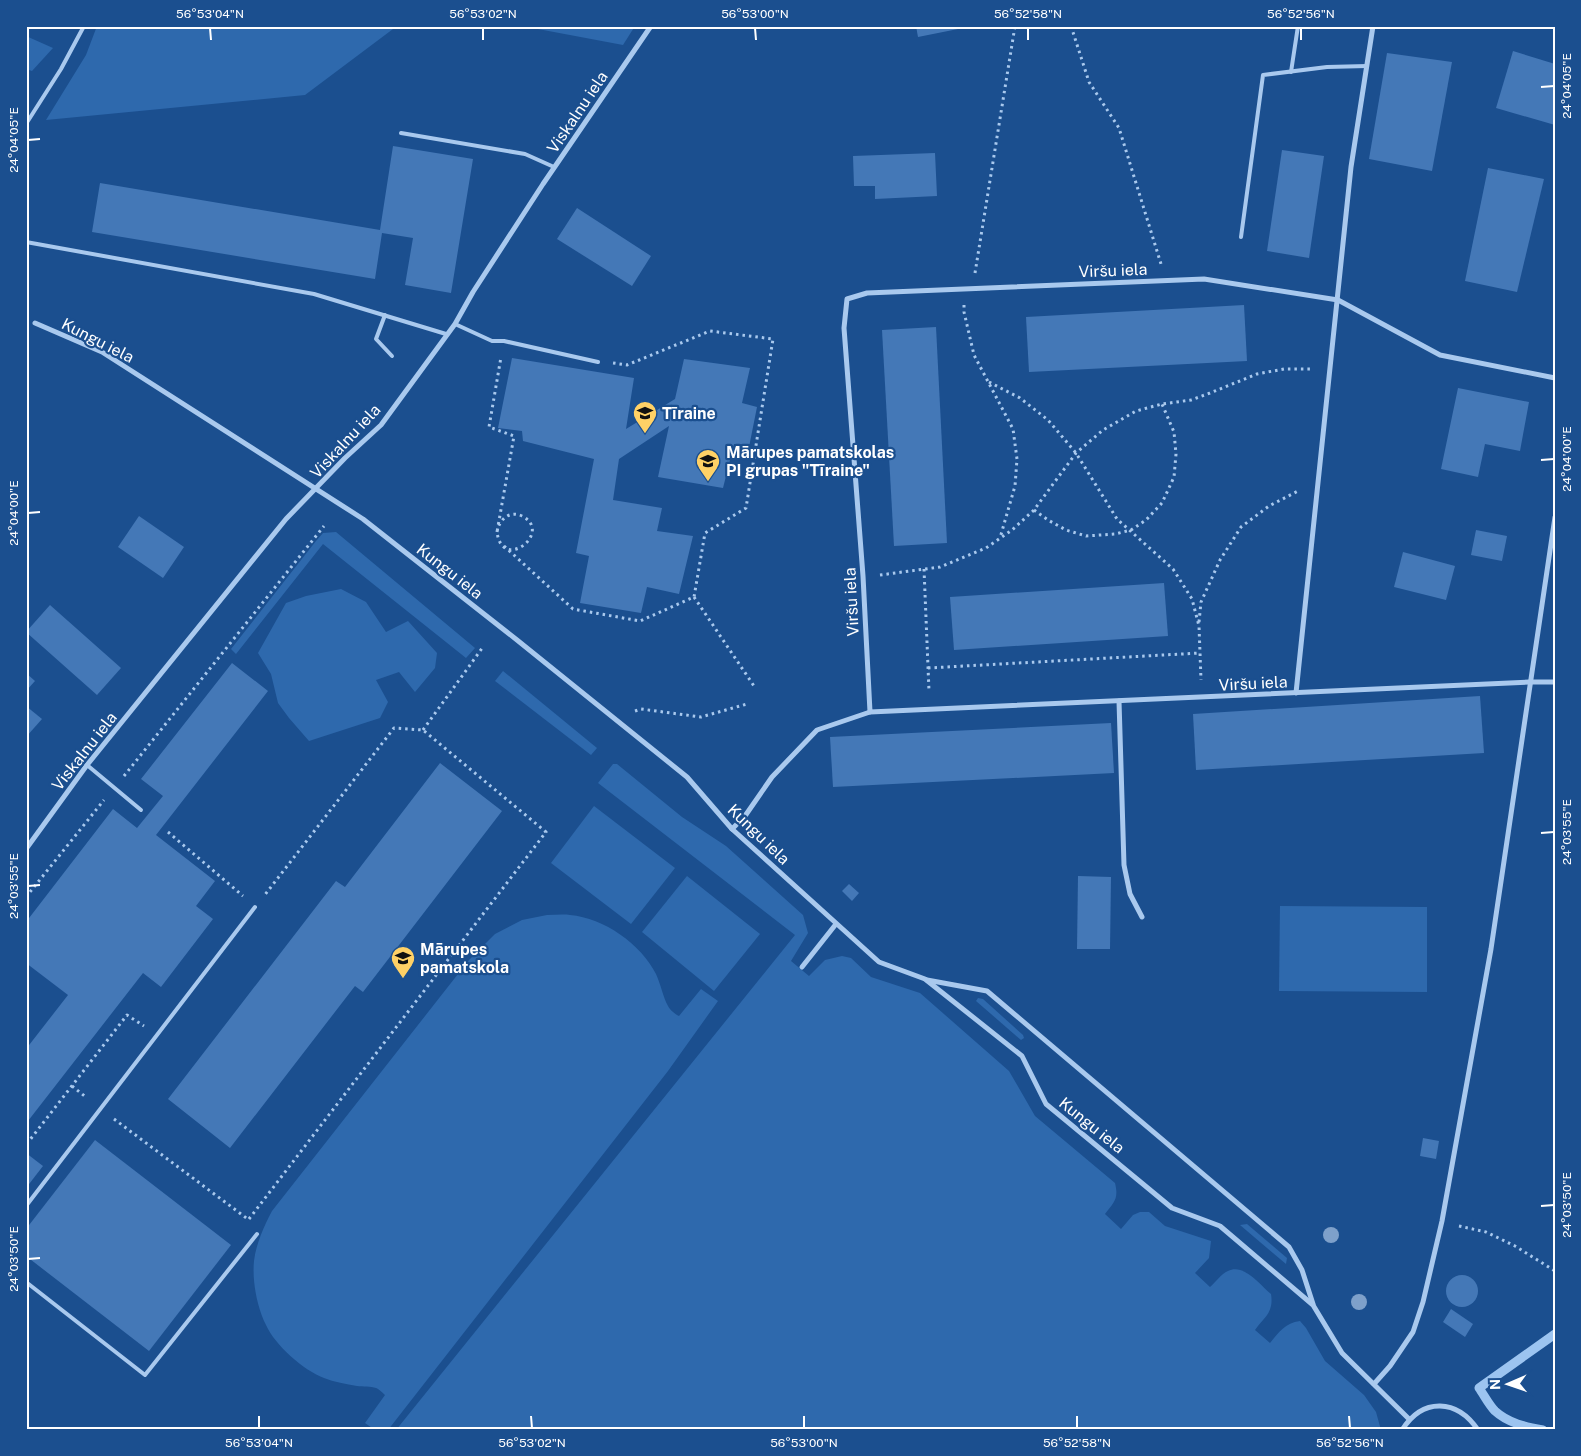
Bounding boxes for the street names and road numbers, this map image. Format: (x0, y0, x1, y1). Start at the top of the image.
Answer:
street label: Viskalnu iela (543, 68, 612, 157)
street label: Viršu iela (1078, 260, 1148, 281)
street label: Kungu iela (58, 314, 137, 367)
street label: Viskalnu iela (306, 400, 384, 482)
street label: Kungu iela (413, 540, 487, 603)
street label: Viršu iela (840, 567, 863, 637)
street label: Viršu iela (1218, 672, 1288, 695)
street label: Viskalnu iela (48, 708, 121, 794)
street label: Kungu iela (724, 800, 794, 868)
street label: Kungu iela (1055, 1093, 1128, 1158)

